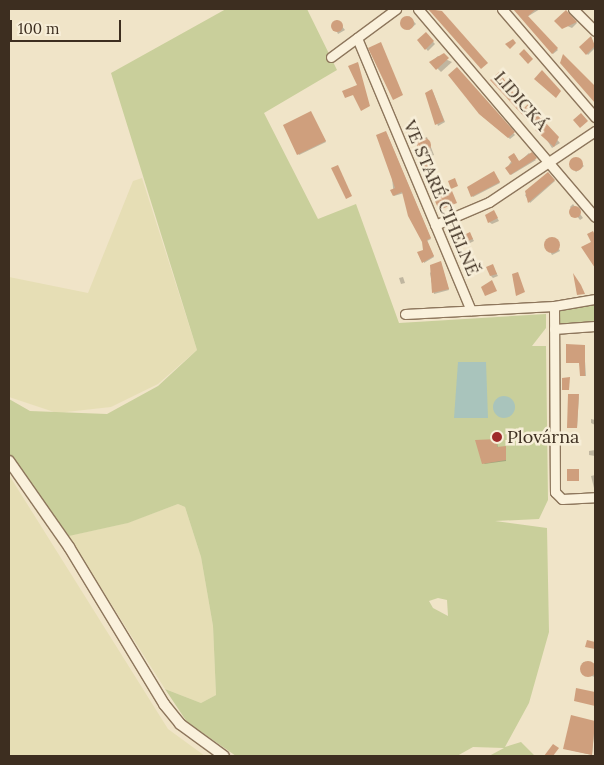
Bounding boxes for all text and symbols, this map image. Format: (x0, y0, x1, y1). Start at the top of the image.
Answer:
scale bar (12, 10, 124, 42)
text: 100 m (18, 19, 59, 38)
street label: LIDICKÁ (489, 67, 553, 135)
street label: VE STARÉ CIHELNĚ (399, 117, 483, 279)
place label: Plovárna (507, 426, 579, 448)
marker: Plovárna (491, 431, 503, 443)

